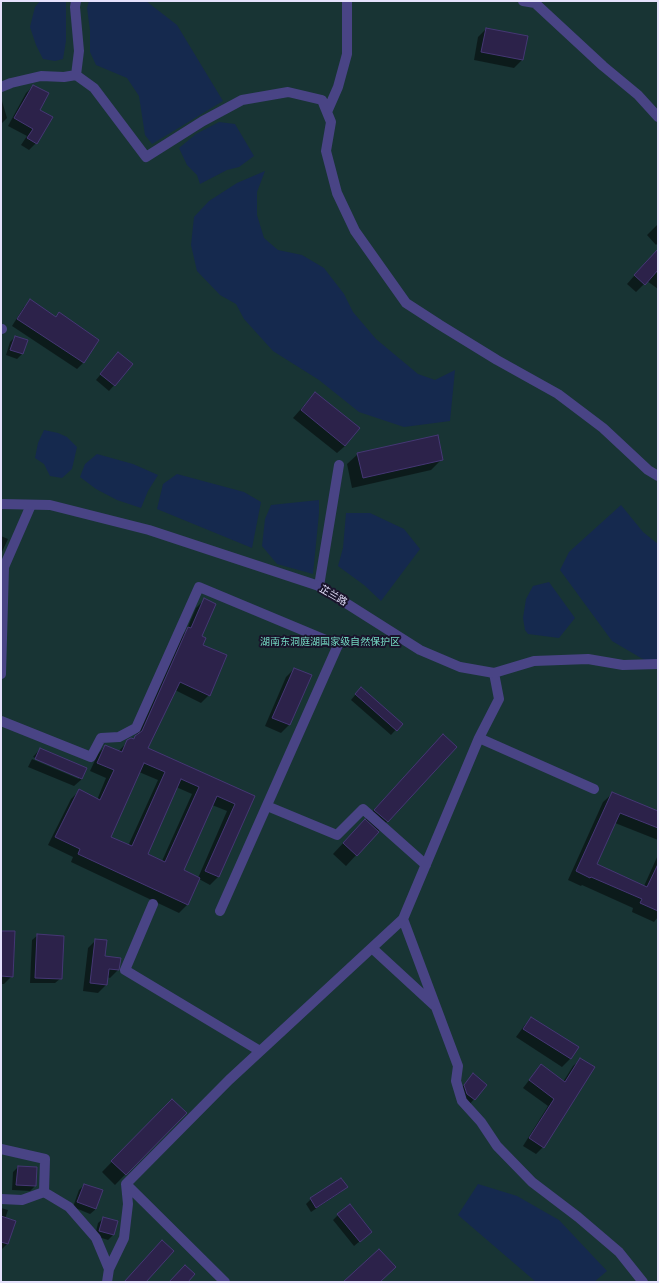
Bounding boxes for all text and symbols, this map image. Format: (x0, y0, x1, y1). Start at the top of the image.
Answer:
street label: 芷兰路 (317, 583, 349, 609)
park label: 湖南东洞庭湖国家级自然保护区 (260, 636, 400, 648)

